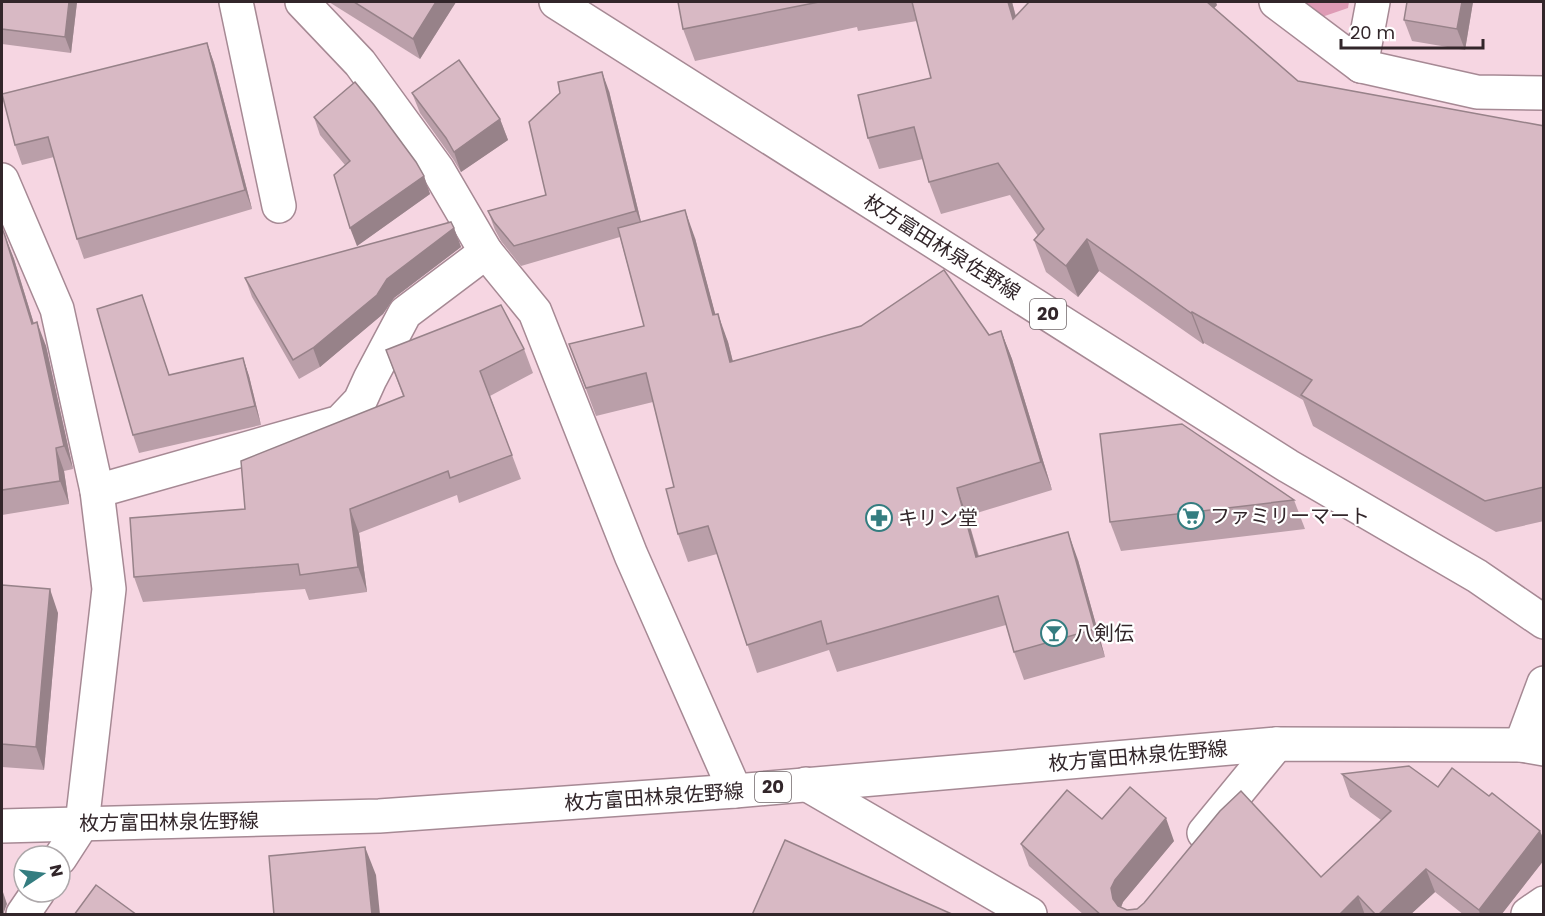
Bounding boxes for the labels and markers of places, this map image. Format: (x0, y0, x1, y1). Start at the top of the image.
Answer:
supermarket icon: ファミリーマート (1176, 501, 1206, 531)
place label: ファミリーマート (1210, 502, 1370, 530)
pharmacy icon: キリン堂 (864, 503, 894, 533)
place label: キリン堂 (898, 504, 978, 532)
bar icon: 八剣伝 (1039, 618, 1069, 648)
place label: 八剣伝 (1074, 619, 1134, 647)

